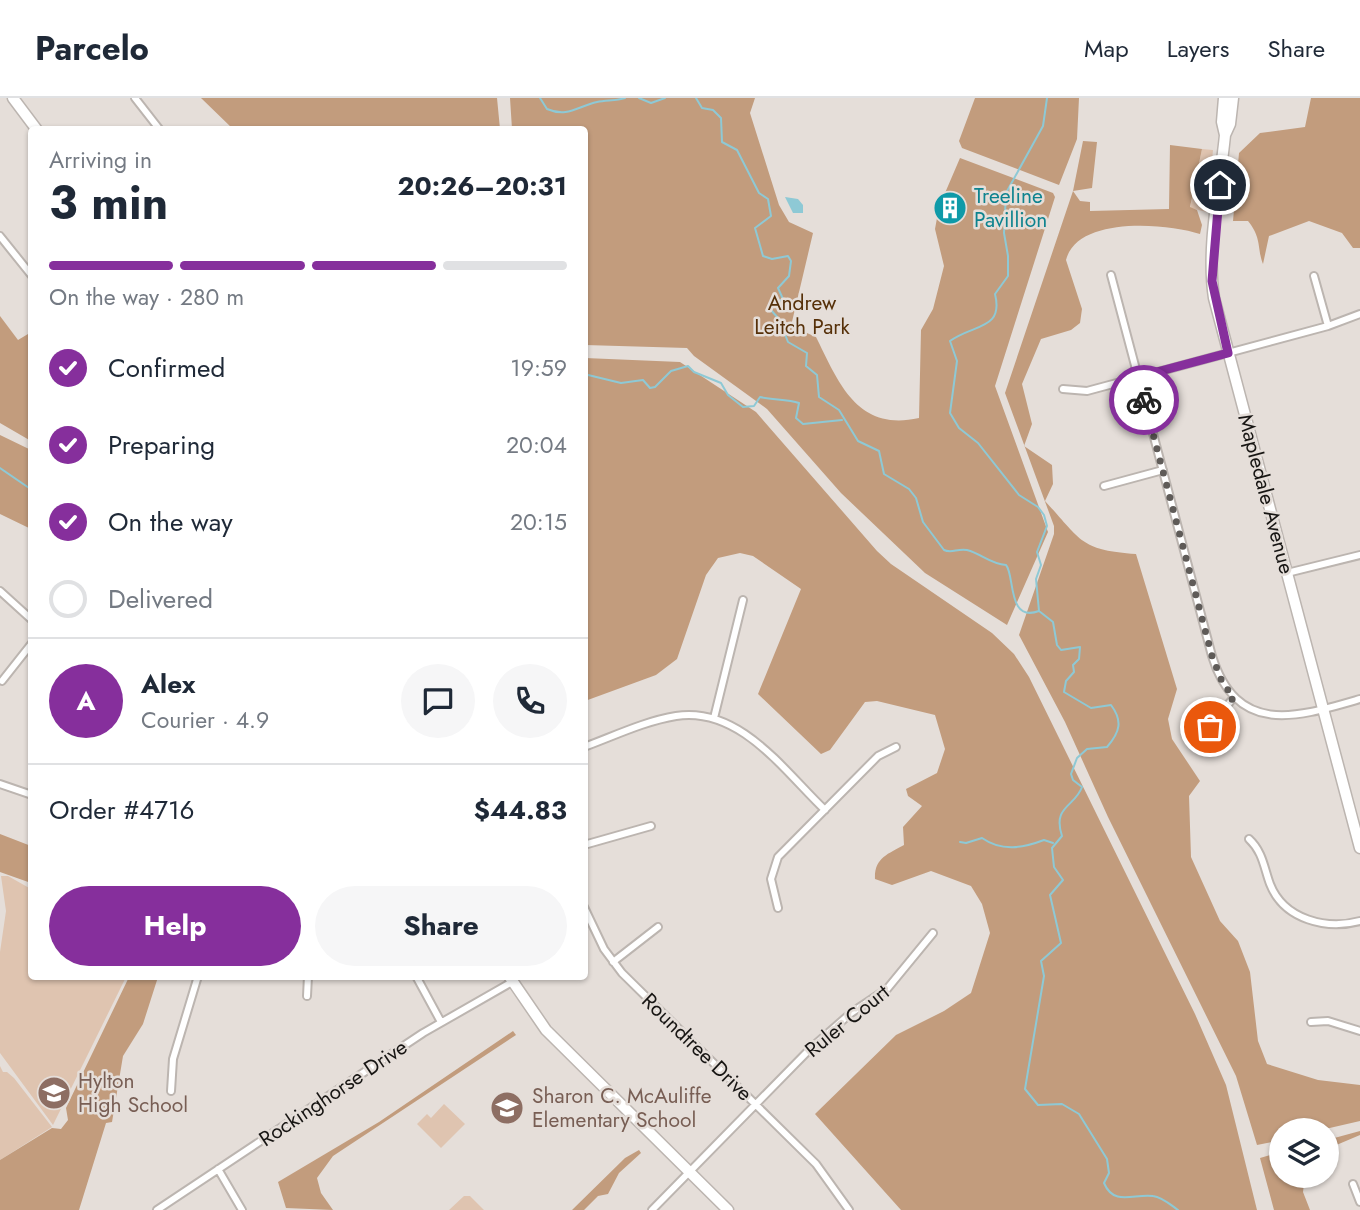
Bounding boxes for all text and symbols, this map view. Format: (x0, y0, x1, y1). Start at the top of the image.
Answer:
text: Parcelo (35, 25, 149, 72)
text: Map (1084, 31, 1129, 66)
text: Layers (1167, 31, 1229, 66)
text: Share (1267, 31, 1325, 66)
text: Arriving in (49, 143, 152, 177)
pin (1190, 155, 1250, 215)
icon: home (1201, 166, 1239, 204)
text: 20:26–20:31 (398, 167, 567, 205)
text: 3 min (49, 170, 168, 236)
place label: Treeline Pavillion (974, 181, 1047, 235)
building icon: Treeline Pavillion (931, 189, 969, 227)
text: On the way · 280 m (49, 280, 244, 314)
park label: Andrew Leitch Park (754, 288, 851, 342)
icon: check (49, 349, 87, 387)
text: Confirmed (108, 349, 225, 387)
text: 19:59 (510, 351, 567, 385)
courier (1109, 365, 1179, 435)
icon: bike (1125, 381, 1163, 419)
street label: Mapledale Avenue (1230, 411, 1302, 577)
icon: check (49, 426, 87, 464)
text: Preparing (108, 426, 215, 464)
text: 20:04 (506, 428, 567, 462)
icon: check (49, 503, 87, 541)
text: On the way (108, 503, 233, 541)
text: 20:15 (510, 505, 567, 539)
text: Delivered (108, 580, 213, 618)
button: chat (401, 664, 475, 738)
button: phone (493, 664, 567, 738)
text: Alex (141, 665, 195, 703)
text: A (76, 682, 96, 720)
pin (1180, 697, 1240, 757)
text: Courier · 4.9 (141, 703, 269, 737)
icon: bag (1191, 708, 1229, 746)
text: Order #4716 (49, 791, 195, 829)
text: $44.83 (474, 791, 567, 829)
button: Help (49, 886, 301, 966)
button: Share (315, 886, 567, 966)
street label: Ruler Court (798, 978, 896, 1064)
street label: Roundtree Drive (635, 986, 759, 1108)
street label: Rockinghorse Drive (253, 1032, 413, 1154)
place label: Hylton High School (78, 1066, 188, 1120)
school or university icon: Hylton High School (35, 1074, 73, 1112)
place label: Sharon C. McAuliffe Elementary School (532, 1081, 712, 1135)
school or university icon: Sharon C. McAuliffe Elementary School (488, 1089, 526, 1127)
map controls (1269, 1118, 1339, 1188)
button: layers (1269, 1118, 1339, 1188)

